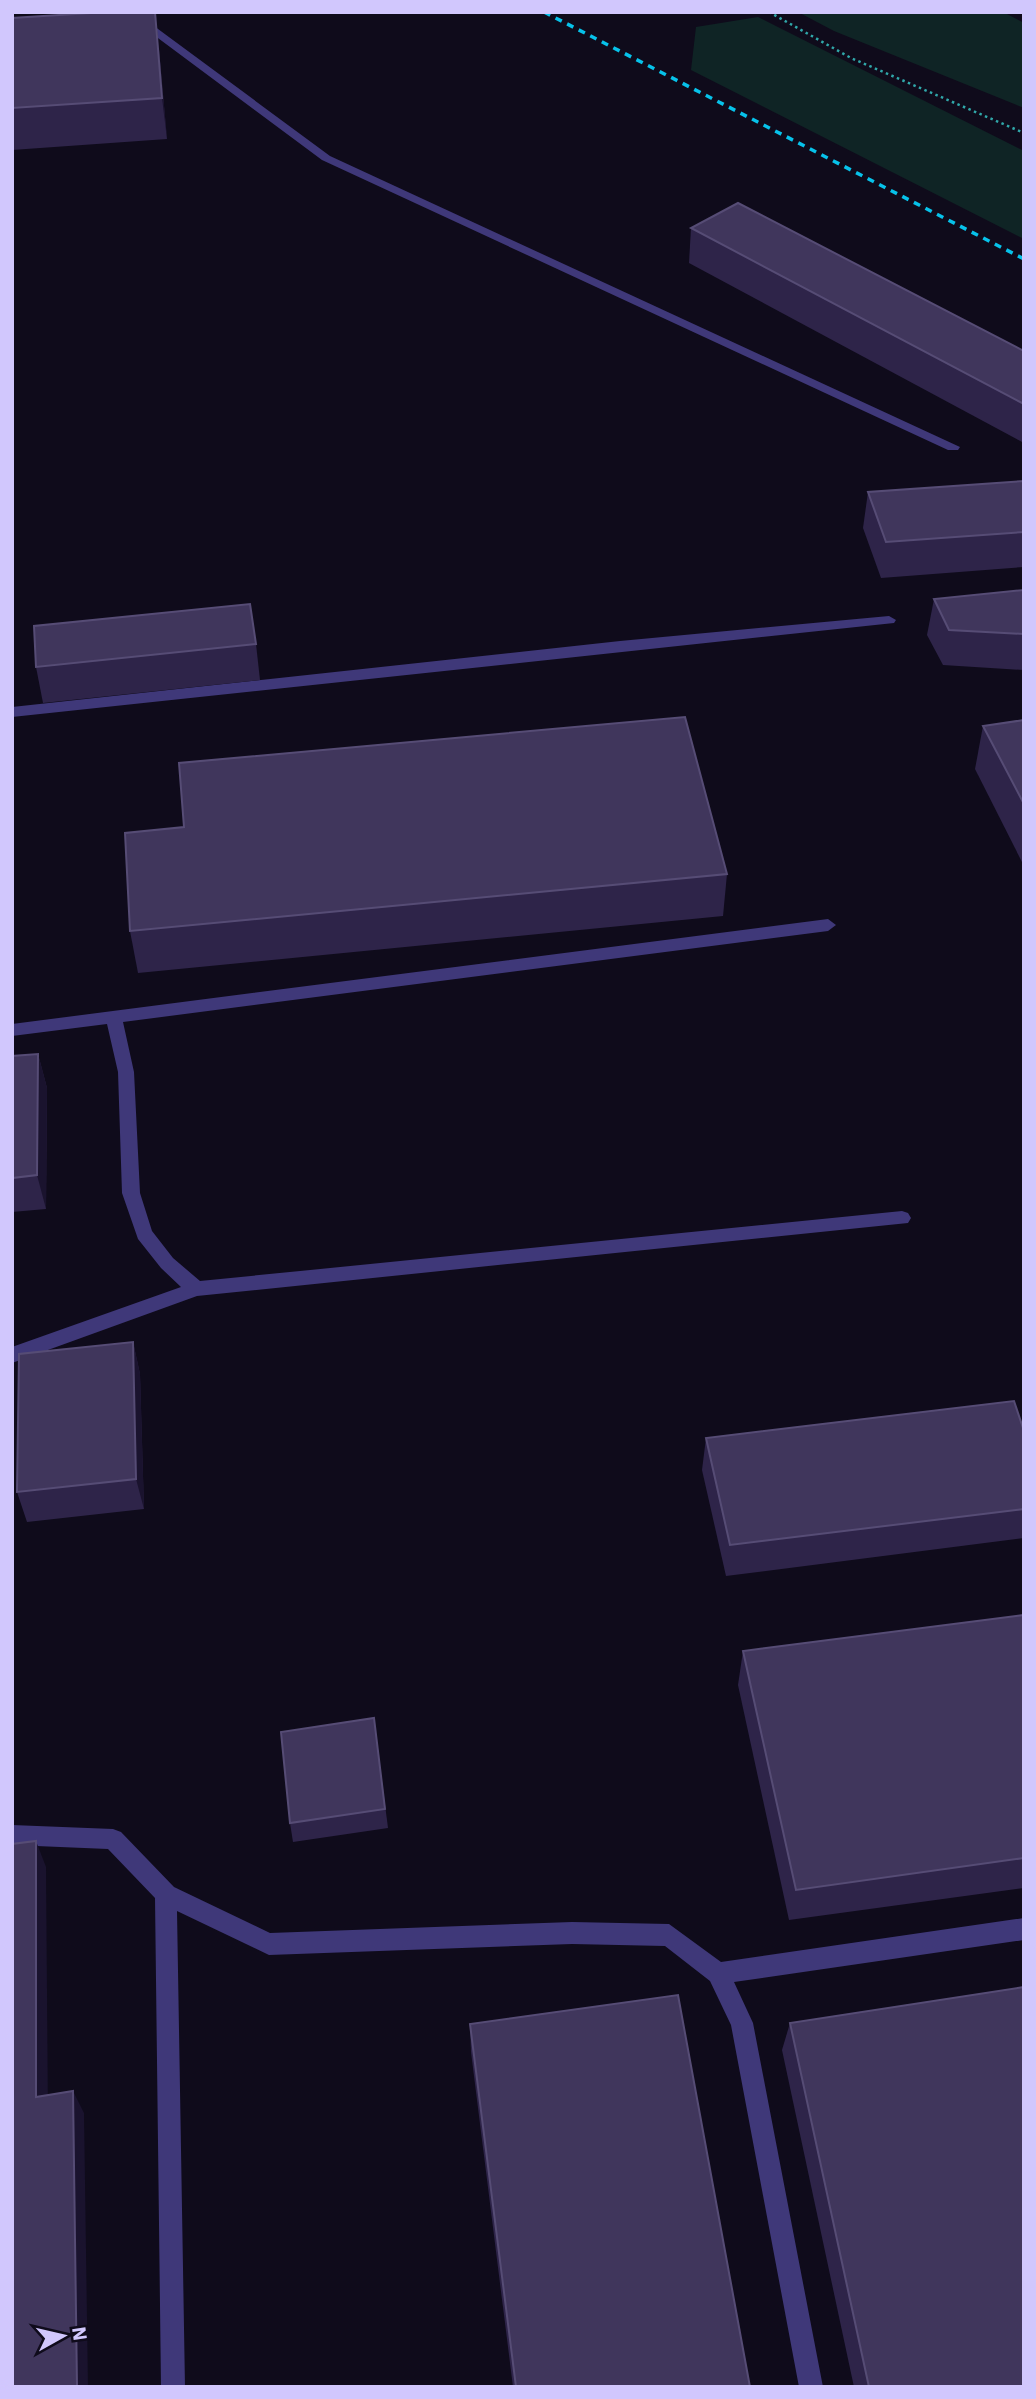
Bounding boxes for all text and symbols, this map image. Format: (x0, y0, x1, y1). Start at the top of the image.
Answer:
north arrow (28, 2301, 98, 2371)
text: N (67, 2325, 93, 2342)

